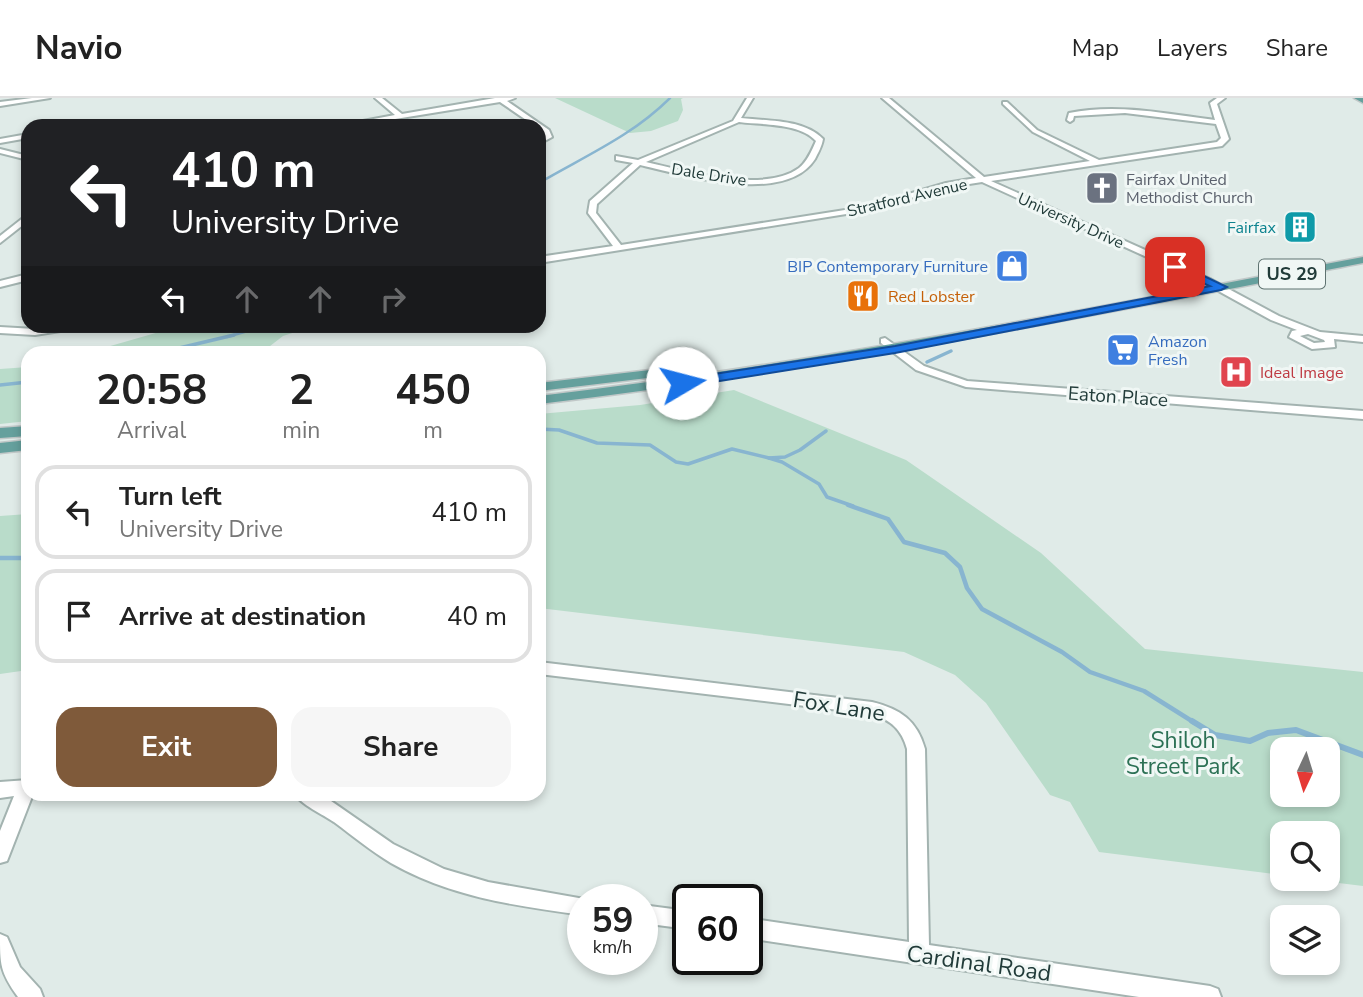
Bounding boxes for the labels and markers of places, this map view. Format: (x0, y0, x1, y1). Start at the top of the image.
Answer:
church icon: Fairfax United Methodist Church (1083, 169, 1121, 207)
place label: Fairfax United Methodist Church (1126, 169, 1253, 209)
building icon: Fairfax (1281, 208, 1319, 246)
place label: Fairfax (1227, 217, 1277, 239)
pin (1145, 237, 1205, 297)
shop icon: BIP Contemporary Furniture (993, 247, 1031, 285)
place label: BIP Contemporary Furniture (787, 256, 988, 278)
restaurant icon: Red Lobster (844, 277, 882, 315)
place label: Red Lobster (888, 286, 975, 308)
supermarket icon: Amazon Fresh (1104, 331, 1142, 369)
place label: Amazon Fresh (1148, 331, 1207, 371)
hospital icon: Ideal Image (1217, 353, 1255, 391)
place label: Ideal Image (1260, 362, 1343, 384)

